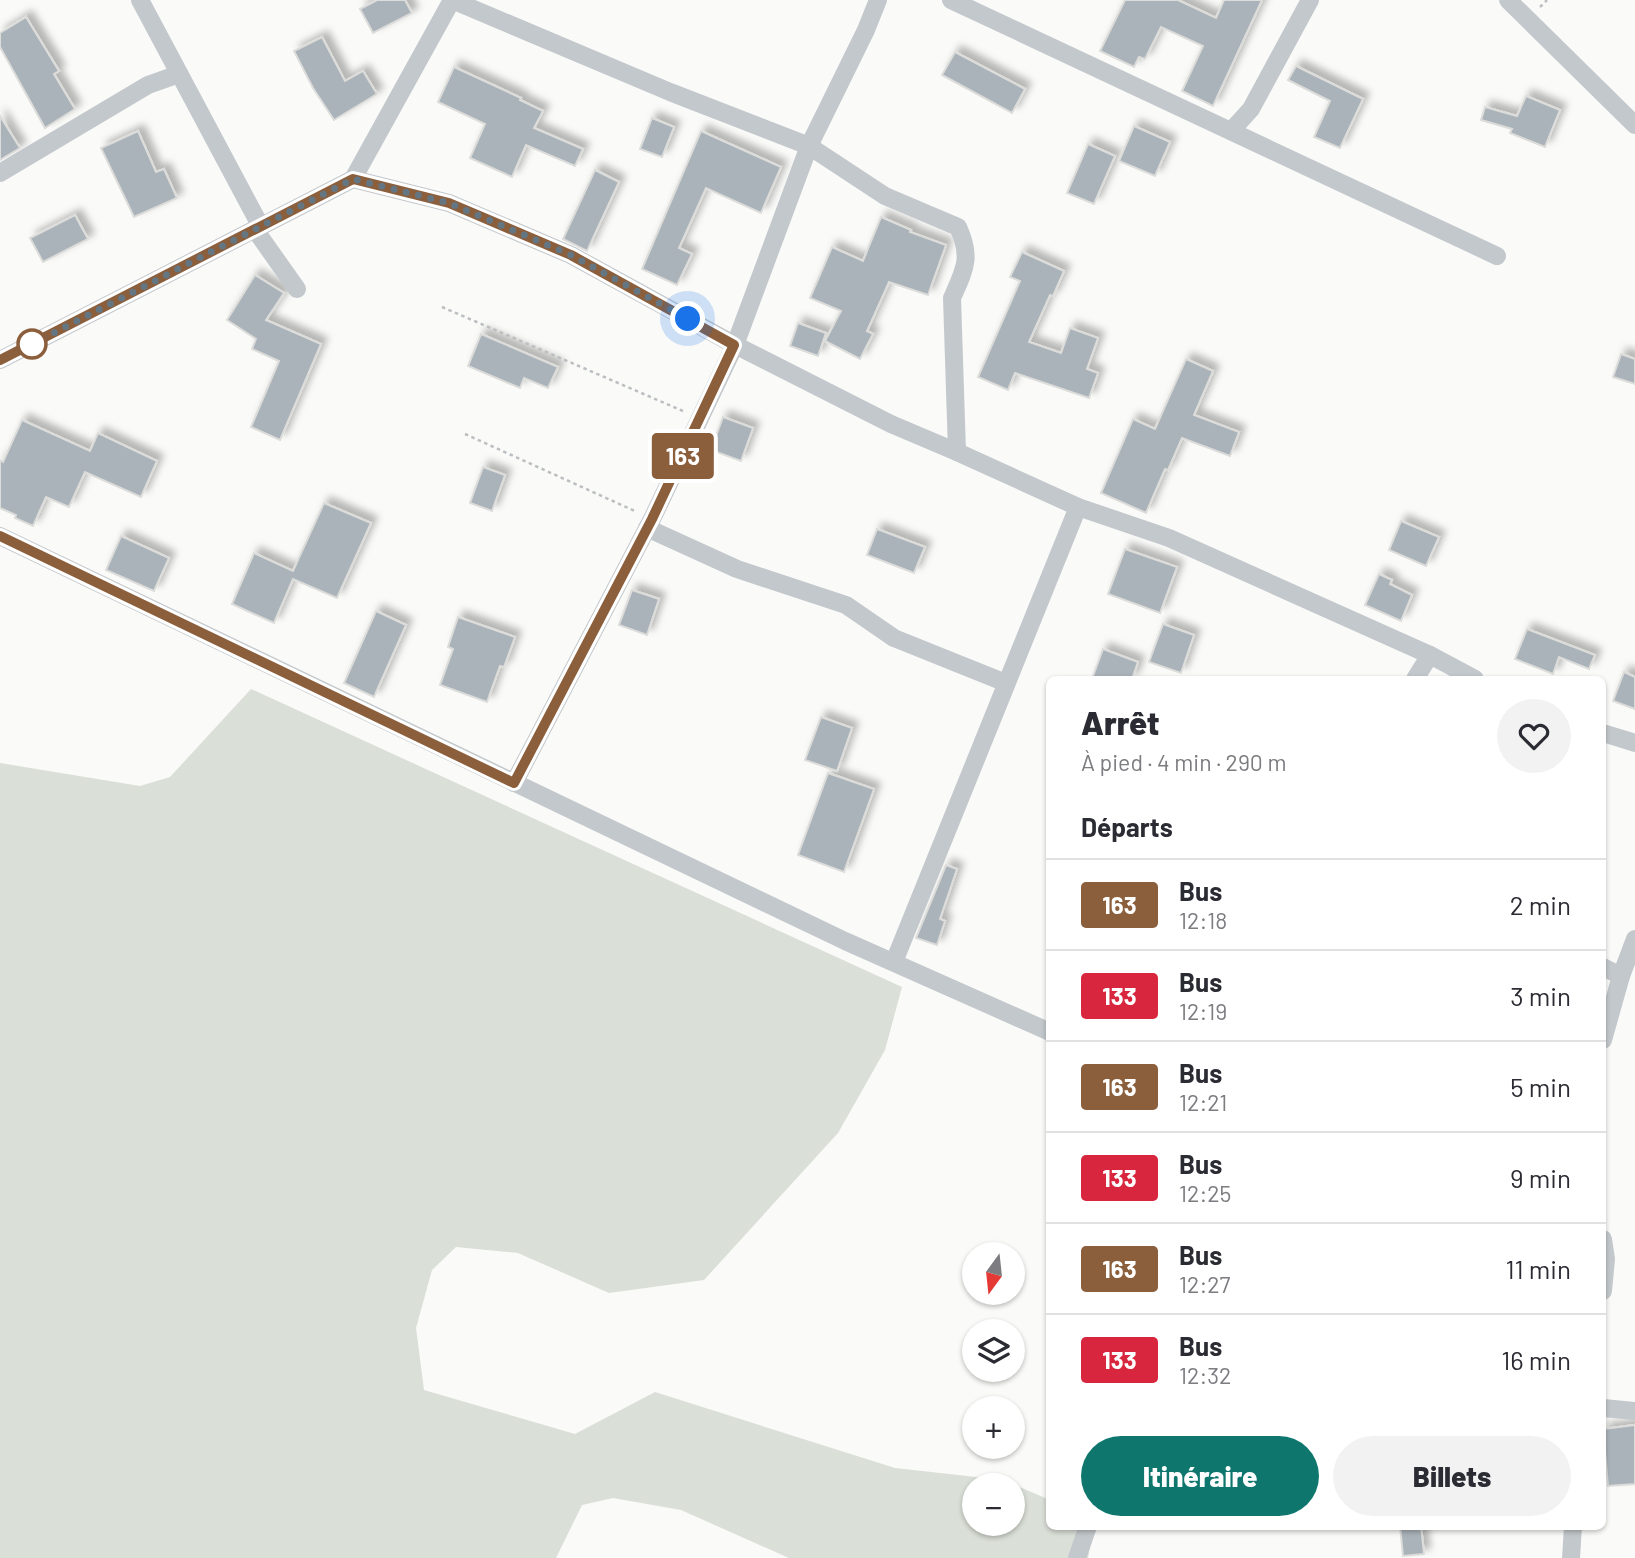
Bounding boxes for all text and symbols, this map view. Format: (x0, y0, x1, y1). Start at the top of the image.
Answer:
your location (670, 301, 705, 336)
unlabelled marker (17, 329, 47, 359)
line badge: 163 (643, 433, 723, 479)
text: 163 (666, 441, 700, 470)
button: heart (1497, 699, 1571, 773)
text: Arrêt (1081, 702, 1160, 742)
text: À pied · 4 min · 290 m (1081, 748, 1286, 776)
text: Départs (1081, 811, 1173, 842)
text: Bus (1179, 875, 1222, 906)
text: 2 min (1510, 889, 1571, 920)
text: 163 (1102, 890, 1137, 919)
text: 12:18 (1179, 906, 1227, 934)
text: Bus (1179, 966, 1222, 997)
text: 3 min (1510, 980, 1571, 1011)
text: 133 (1102, 981, 1137, 1010)
text: 12:19 (1179, 997, 1227, 1025)
text: Bus (1179, 1057, 1222, 1088)
text: 5 min (1510, 1071, 1571, 1102)
text: 163 (1102, 1072, 1137, 1101)
text: 12:21 (1179, 1088, 1227, 1116)
text: Bus (1179, 1148, 1222, 1179)
text: 9 min (1510, 1162, 1571, 1193)
text: 133 (1102, 1163, 1137, 1192)
text: 12:25 (1179, 1179, 1231, 1207)
text: Bus (1179, 1239, 1222, 1270)
north arrow (962, 1242, 1026, 1306)
map controls (962, 1242, 1025, 1536)
text: 11 min (1505, 1253, 1571, 1284)
text: 163 (1102, 1254, 1137, 1283)
text: 12:27 (1179, 1270, 1230, 1298)
button: layers (962, 1319, 1025, 1382)
text: Bus (1179, 1330, 1222, 1361)
text: 16 min (1501, 1344, 1571, 1375)
text: 133 (1102, 1345, 1137, 1374)
text: 12:32 (1179, 1361, 1231, 1389)
button: + (962, 1396, 1025, 1459)
button: Itinéraire (1081, 1436, 1319, 1516)
button: Billets (1333, 1436, 1571, 1516)
button: − (962, 1473, 1025, 1536)

